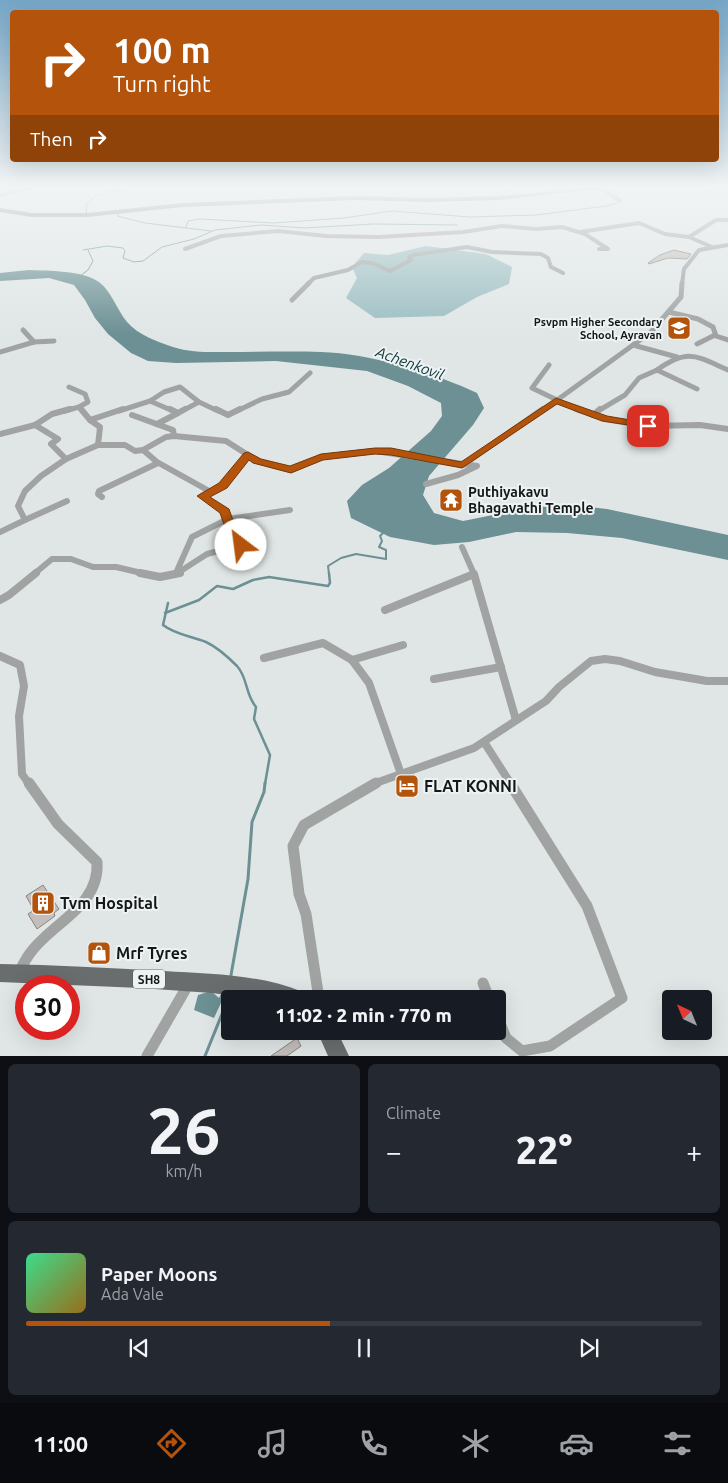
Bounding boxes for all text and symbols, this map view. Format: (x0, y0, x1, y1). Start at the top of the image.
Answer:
icon: right (30, 30, 95, 95)
text: 100 m (113, 30, 211, 70)
text: Turn right (113, 71, 211, 96)
icon: right (83, 125, 111, 153)
text: Then (30, 128, 73, 150)
school or university icon: Psvpm Higher Secondary School, Ayravan (666, 315, 692, 341)
place label: Psvpm Higher Secondary School, Ayravan (534, 316, 662, 341)
water label: Achenkovil (373, 342, 447, 383)
pin (627, 405, 669, 447)
icon: arrive (634, 412, 662, 440)
place label: Puthiyakavu Bhagavathi Temple (468, 484, 593, 516)
temple icon: Puthiyakavu Bhagavathi Temple (438, 487, 464, 513)
position arrow (214, 518, 266, 570)
hotel icon: FLAT KONNI (394, 773, 420, 799)
place label: FLAT KONNI (424, 777, 517, 795)
building icon: Tvm Hospital (30, 890, 56, 916)
place label: Tvm Hospital (60, 894, 158, 912)
shop icon: Mrf Tyres (86, 940, 112, 966)
place label: Mrf Tyres (116, 944, 188, 962)
road number: SH8 (133, 970, 165, 989)
speed limit sign: 30 (15, 975, 80, 1040)
north arrow (662, 990, 712, 1040)
map controls (662, 990, 712, 1040)
text: 11:02 · 2 min · 770 m (275, 1004, 452, 1026)
text: 26 (147, 1093, 221, 1166)
text: Climate (386, 1104, 441, 1122)
text: 22° (516, 1129, 572, 1171)
text: − (386, 1136, 402, 1167)
text: + (686, 1136, 702, 1167)
text: km/h (166, 1162, 202, 1180)
text: Paper Moons (101, 1263, 218, 1285)
text: Ada Vale (101, 1285, 164, 1303)
icon: previous (125, 1334, 153, 1362)
icon: pause (350, 1334, 378, 1362)
icon: next (575, 1334, 603, 1362)
icon: directions (154, 1426, 189, 1461)
icon: music (255, 1426, 290, 1461)
icon: phone (356, 1426, 391, 1461)
icon: climate (458, 1426, 493, 1461)
icon: car (559, 1426, 594, 1461)
icon: filters (660, 1426, 695, 1461)
text: 11:00 (33, 1431, 88, 1456)

